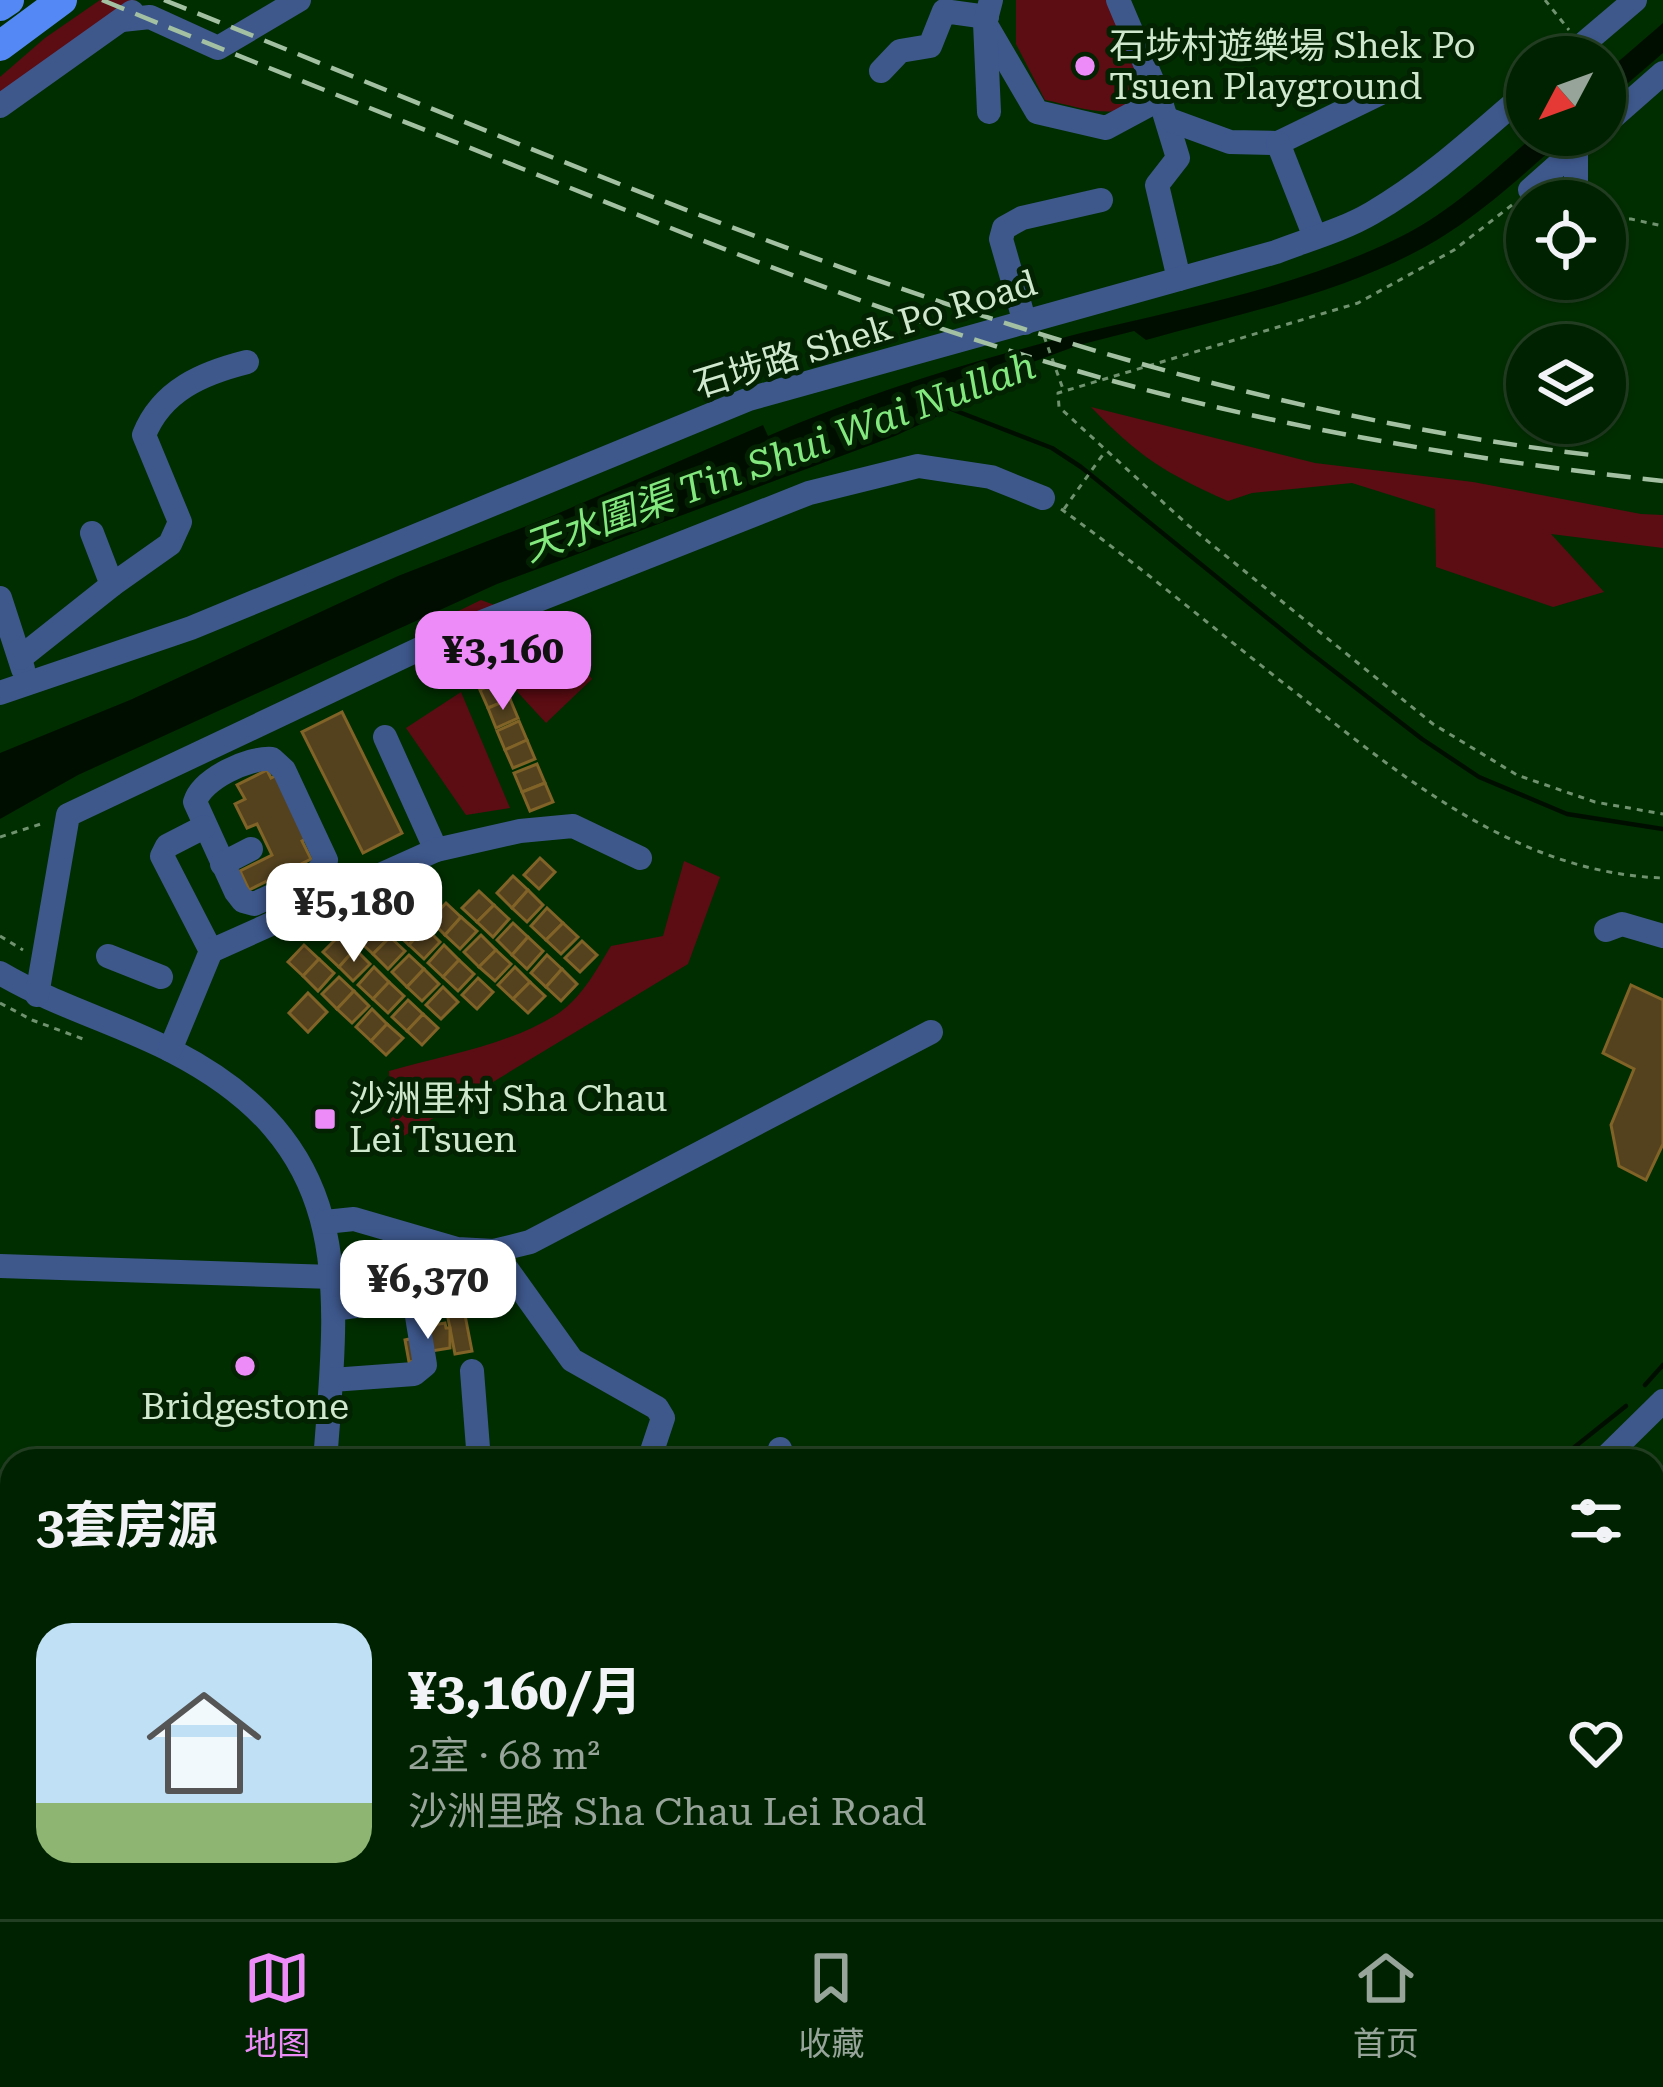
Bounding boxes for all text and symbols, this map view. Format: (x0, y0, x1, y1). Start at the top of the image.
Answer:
place label: 石埗村遊樂場 Shek Po Tsuen Playground (1109, 25, 1476, 108)
north arrow (1506, 36, 1626, 156)
map controls (1506, 36, 1626, 444)
marker: 石埗村遊樂場 Shek Po Tsuen Playground (1072, 53, 1098, 79)
button: locate (1506, 180, 1626, 300)
street label: 石埗路 Shek Po Road (689, 262, 1042, 406)
button: layers (1506, 324, 1626, 444)
water label: 天水圍渠 Tin Shui Wai Nullah (517, 343, 1042, 571)
pin: ¥3,160 (405, 611, 601, 713)
text: ¥3,160 (442, 627, 564, 673)
pin: ¥5,180 (256, 863, 452, 965)
text: ¥5,180 (293, 879, 415, 925)
place label: 沙洲里村 Sha Chau Lei Tsuen (349, 1078, 667, 1161)
marker: 沙洲里村 Sha Chau Lei Tsuen (312, 1106, 338, 1132)
pin: ¥6,370 (330, 1240, 526, 1342)
text: ¥6,370 (367, 1256, 489, 1302)
marker: Bridgestone (232, 1353, 258, 1379)
place label: Bridgestone (141, 1386, 349, 1428)
icon: filters (1563, 1488, 1629, 1554)
text: 3套房源 (36, 1496, 218, 1555)
text: ¥3,160/月 (408, 1662, 642, 1721)
icon: home (132, 1671, 276, 1815)
icon: heart (1563, 1710, 1629, 1776)
text: 2室 · 68 m² (408, 1733, 600, 1779)
text: 沙洲里路 Sha Chau Lei Road (408, 1789, 927, 1835)
tab: 地图 (244, 1945, 310, 2065)
tab: 收藏 (798, 1945, 864, 2065)
tab: 首页 (1353, 1945, 1419, 2065)

